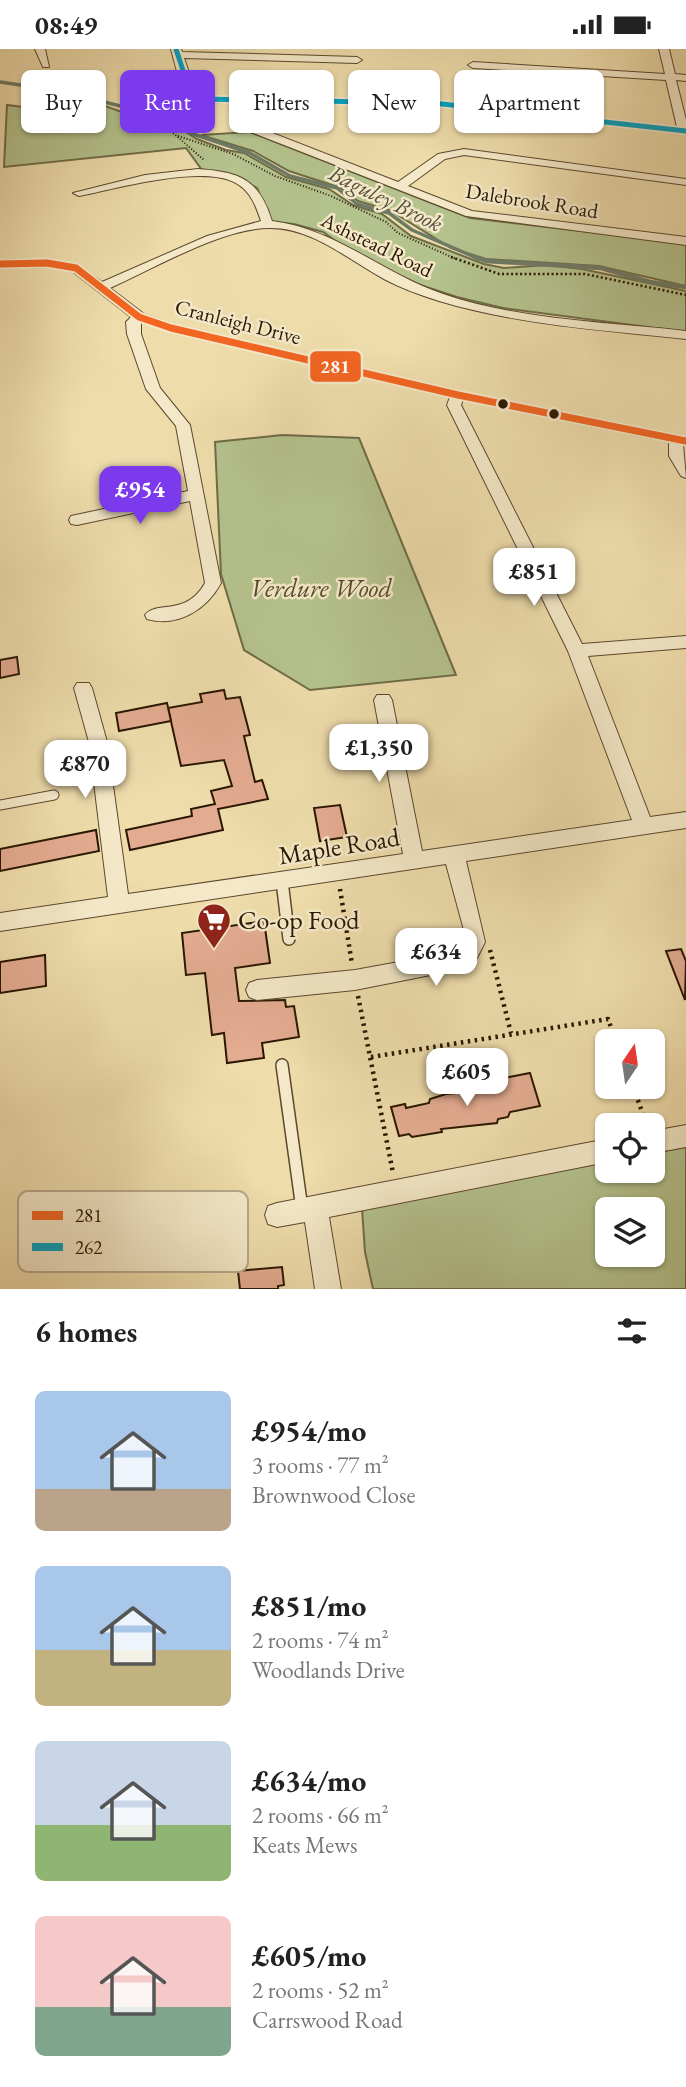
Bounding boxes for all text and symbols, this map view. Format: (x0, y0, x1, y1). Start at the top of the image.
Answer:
text: 08:49 (35, 8, 97, 42)
chip: Buy (21, 70, 106, 133)
chip: Rent (120, 70, 215, 133)
chip: Filters (229, 70, 334, 133)
chip: New (348, 70, 440, 133)
chip: Apartment (454, 70, 604, 133)
water label: Baguley Brook (323, 157, 448, 239)
street label: Dalebrook Road (464, 177, 601, 224)
street label: Ashstead Road (316, 205, 438, 283)
street label: Cranleigh Drive (172, 293, 304, 350)
line badge: 281 (309, 350, 362, 383)
text: 281 (320, 354, 350, 379)
unlabelled marker (496, 397, 510, 411)
unlabelled marker (547, 407, 561, 421)
pin: £954 (99, 467, 181, 526)
text: £954 (115, 474, 165, 504)
pin: £851 (493, 549, 575, 608)
text: £851 (509, 556, 559, 586)
park label: Verdure Wood (250, 571, 393, 605)
pin: £1,350 (322, 725, 436, 784)
text: £1,350 (345, 732, 413, 762)
pin: £870 (44, 741, 126, 800)
text: £870 (60, 748, 110, 778)
street label: Maple Road (276, 820, 403, 872)
supermarket icon: Co-op Food (195, 901, 233, 950)
place label: Co-op Food (238, 903, 360, 937)
pin: £634 (395, 929, 477, 988)
text: £634 (411, 936, 461, 966)
north arrow (595, 1029, 665, 1099)
map controls (595, 1029, 665, 1267)
pin: £605 (426, 1049, 508, 1108)
text: £605 (442, 1056, 492, 1086)
button: locate (595, 1113, 665, 1183)
legend (18, 1191, 248, 1272)
button: layers (595, 1197, 665, 1267)
text: 281 (75, 1203, 102, 1228)
text: 262 (75, 1235, 102, 1260)
text: 6 homes (35, 1312, 137, 1351)
icon: filters (613, 1312, 651, 1350)
text: £954/mo (252, 1411, 366, 1450)
icon: home (91, 1419, 175, 1503)
text: 3 rooms · 77 m² (252, 1450, 389, 1480)
text: Brownwood Close (252, 1480, 415, 1510)
text: £851/mo (252, 1586, 366, 1625)
icon: home (91, 1594, 175, 1678)
text: 2 rooms · 74 m² (252, 1625, 389, 1655)
text: Woodlands Drive (252, 1655, 405, 1685)
text: £634/mo (252, 1761, 366, 1800)
icon: home (91, 1769, 175, 1853)
text: 2 rooms · 66 m² (252, 1800, 389, 1830)
text: Keats Mews (252, 1830, 357, 1860)
text: £605/mo (252, 1936, 366, 1975)
icon: home (91, 1944, 175, 2028)
text: 2 rooms · 52 m² (252, 1975, 389, 2005)
text: Carrswood Road (252, 2005, 403, 2035)

